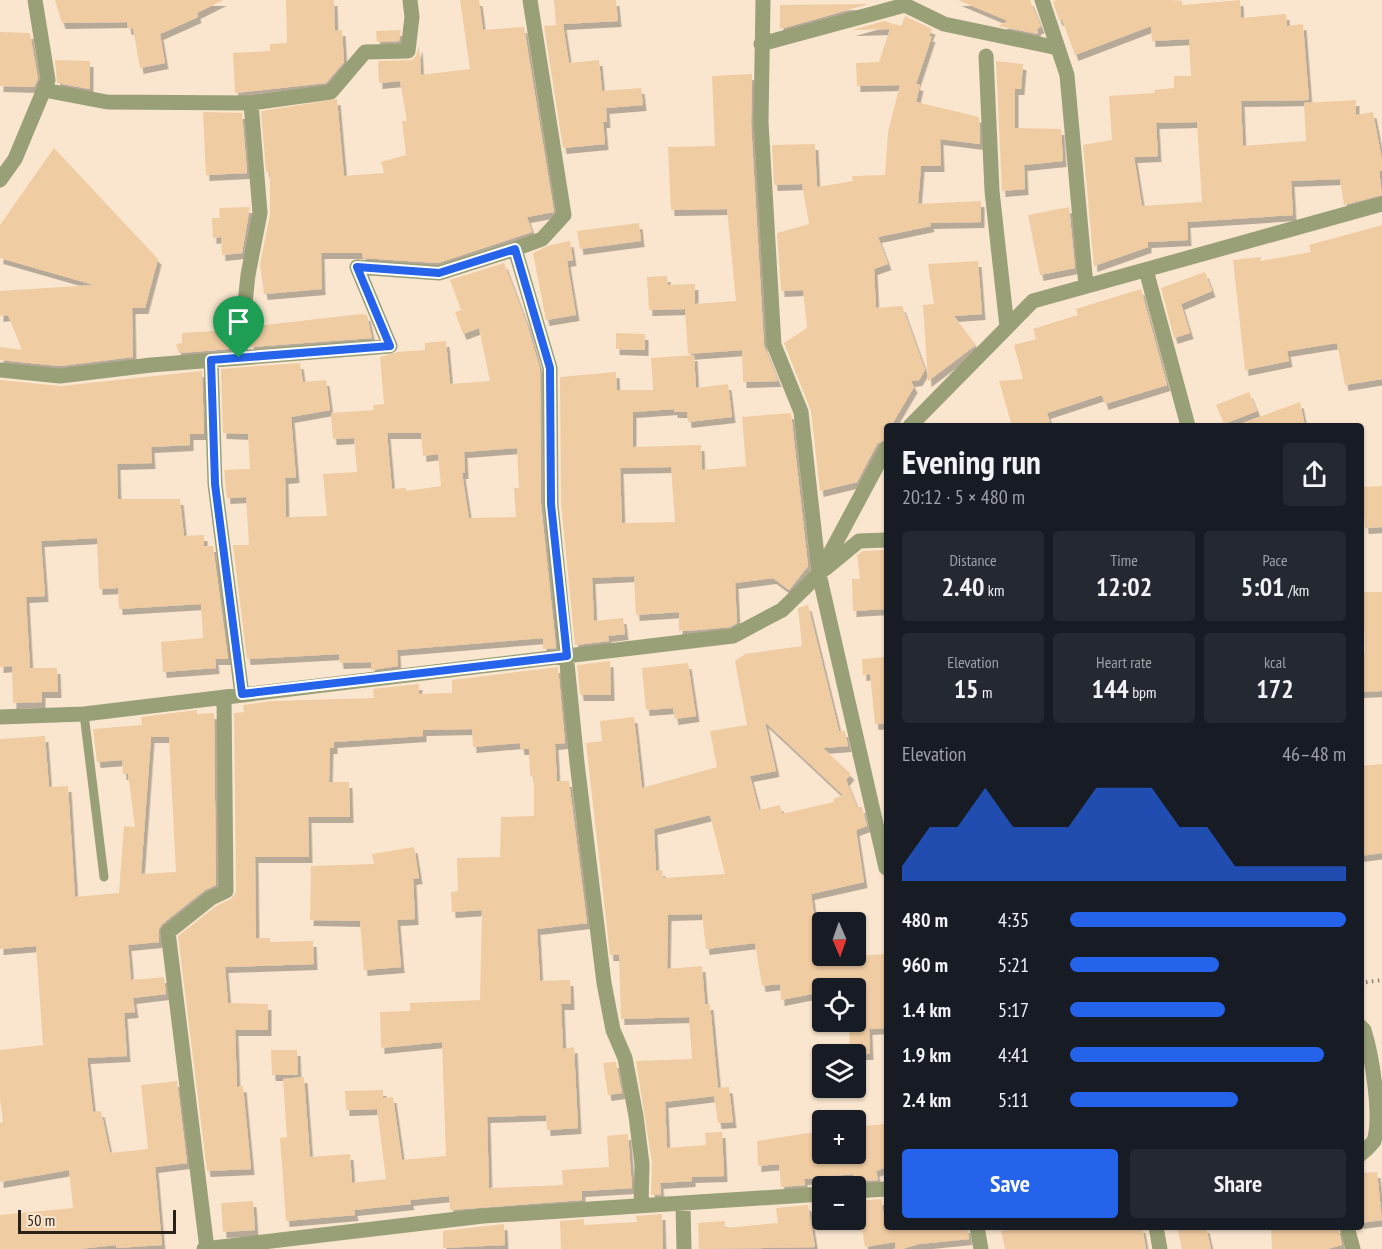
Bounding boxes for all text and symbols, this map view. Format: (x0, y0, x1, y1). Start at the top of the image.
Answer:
pin (213, 296, 264, 358)
icon: arrive (222, 305, 255, 338)
text: Evening run (902, 440, 1041, 483)
button: share (1283, 443, 1346, 506)
text: 20:12 · 5 × 480 m (902, 484, 1025, 510)
text: Distance (949, 550, 997, 570)
text: Time (1110, 550, 1138, 570)
text: Pace (1262, 550, 1288, 570)
text: 2.40 (942, 570, 984, 603)
text: 12:02 (1096, 570, 1152, 603)
text: 5:01 (1241, 570, 1285, 603)
text: km (984, 580, 1004, 600)
text: /km (1285, 580, 1309, 600)
text: Elevation (947, 652, 999, 672)
text: Heart rate (1096, 652, 1152, 672)
text: kcal (1264, 652, 1286, 672)
text: 15 (954, 672, 979, 705)
text: 144 (1091, 672, 1129, 705)
text: 172 (1256, 672, 1294, 705)
text: m (979, 682, 992, 702)
text: bpm (1129, 682, 1157, 702)
text: Elevation (902, 741, 966, 767)
text: 46–48 m (1282, 741, 1346, 767)
text: 480 m (902, 907, 948, 933)
text: 4:35 (998, 907, 1029, 933)
north arrow (812, 912, 866, 966)
map controls (812, 912, 866, 1230)
text: 960 m (902, 952, 948, 978)
text: 5:21 (998, 952, 1029, 978)
button: locate (812, 978, 866, 1032)
text: 1.4 km (902, 997, 951, 1023)
text: 5:17 (998, 997, 1029, 1023)
text: 1.9 km (902, 1042, 951, 1068)
text: 4:41 (998, 1042, 1029, 1068)
button: layers (812, 1044, 866, 1098)
text: 2.4 km (902, 1087, 951, 1113)
text: 5:11 (998, 1087, 1029, 1113)
button: + (812, 1110, 866, 1164)
button: Save (902, 1149, 1118, 1218)
button: Share (1130, 1149, 1346, 1218)
button: − (812, 1176, 866, 1230)
scale bar (18, 1207, 176, 1234)
text: 50 m (27, 1210, 55, 1230)

